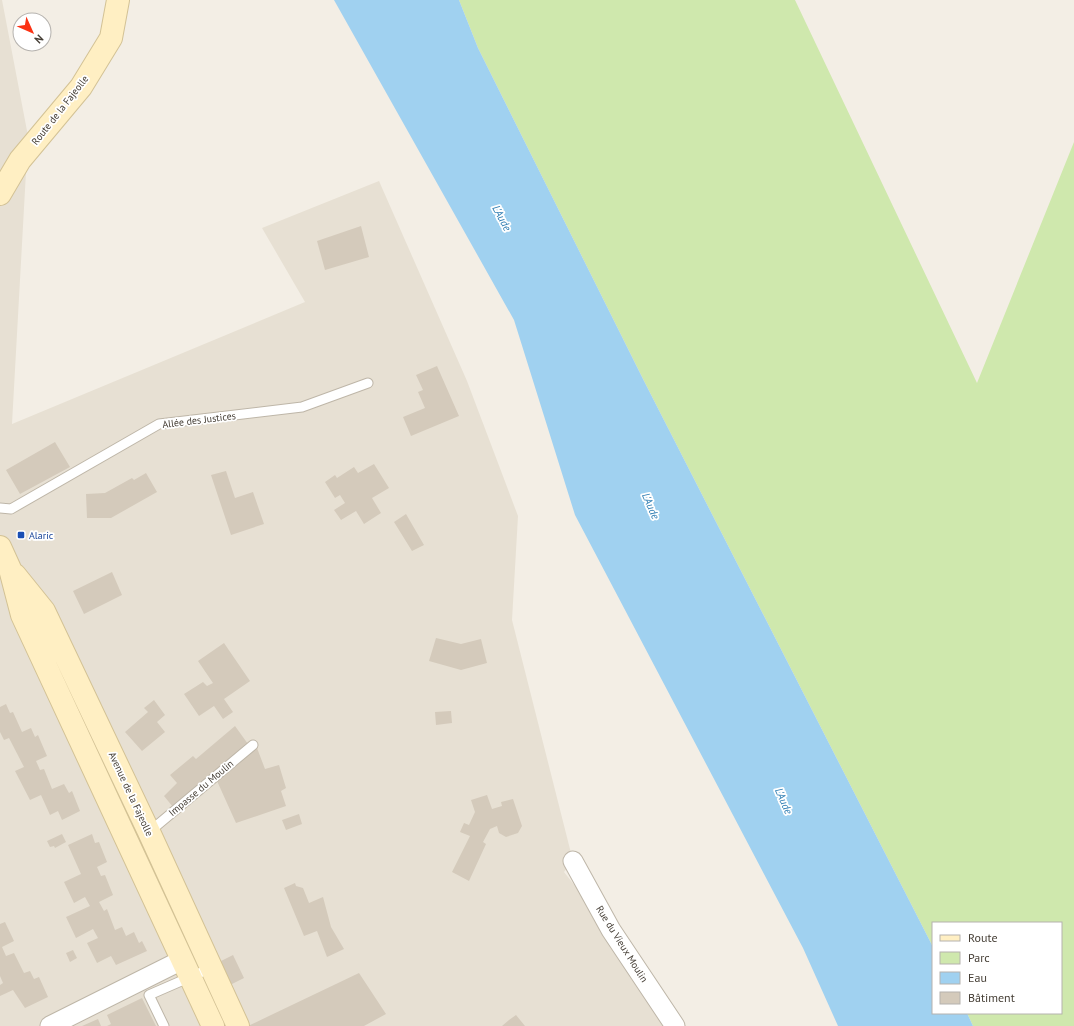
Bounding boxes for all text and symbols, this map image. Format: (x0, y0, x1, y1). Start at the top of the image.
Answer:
north arrow (12, 12, 52, 52)
text: N (32, 32, 47, 47)
street label: Route de la Fajeolle (29, 73, 91, 147)
water label: L'Aude (489, 203, 515, 233)
street label: Allée des Justices (162, 409, 236, 431)
water label: L'Aude (639, 491, 663, 521)
place label: Alaric (29, 529, 54, 542)
marker: Alaric (16, 530, 26, 540)
street label: Avenue de la Fajeolle (106, 750, 156, 838)
street label: Impasse du Moulin (166, 757, 236, 819)
water label: L'Aude (772, 786, 796, 816)
street label: Rue du Vieux Moulin (593, 903, 651, 985)
legend (932, 922, 1062, 1014)
text: Route (968, 930, 998, 945)
text: Parc (968, 950, 990, 965)
text: Eau (968, 970, 987, 985)
text: Bâtiment (968, 990, 1015, 1005)

